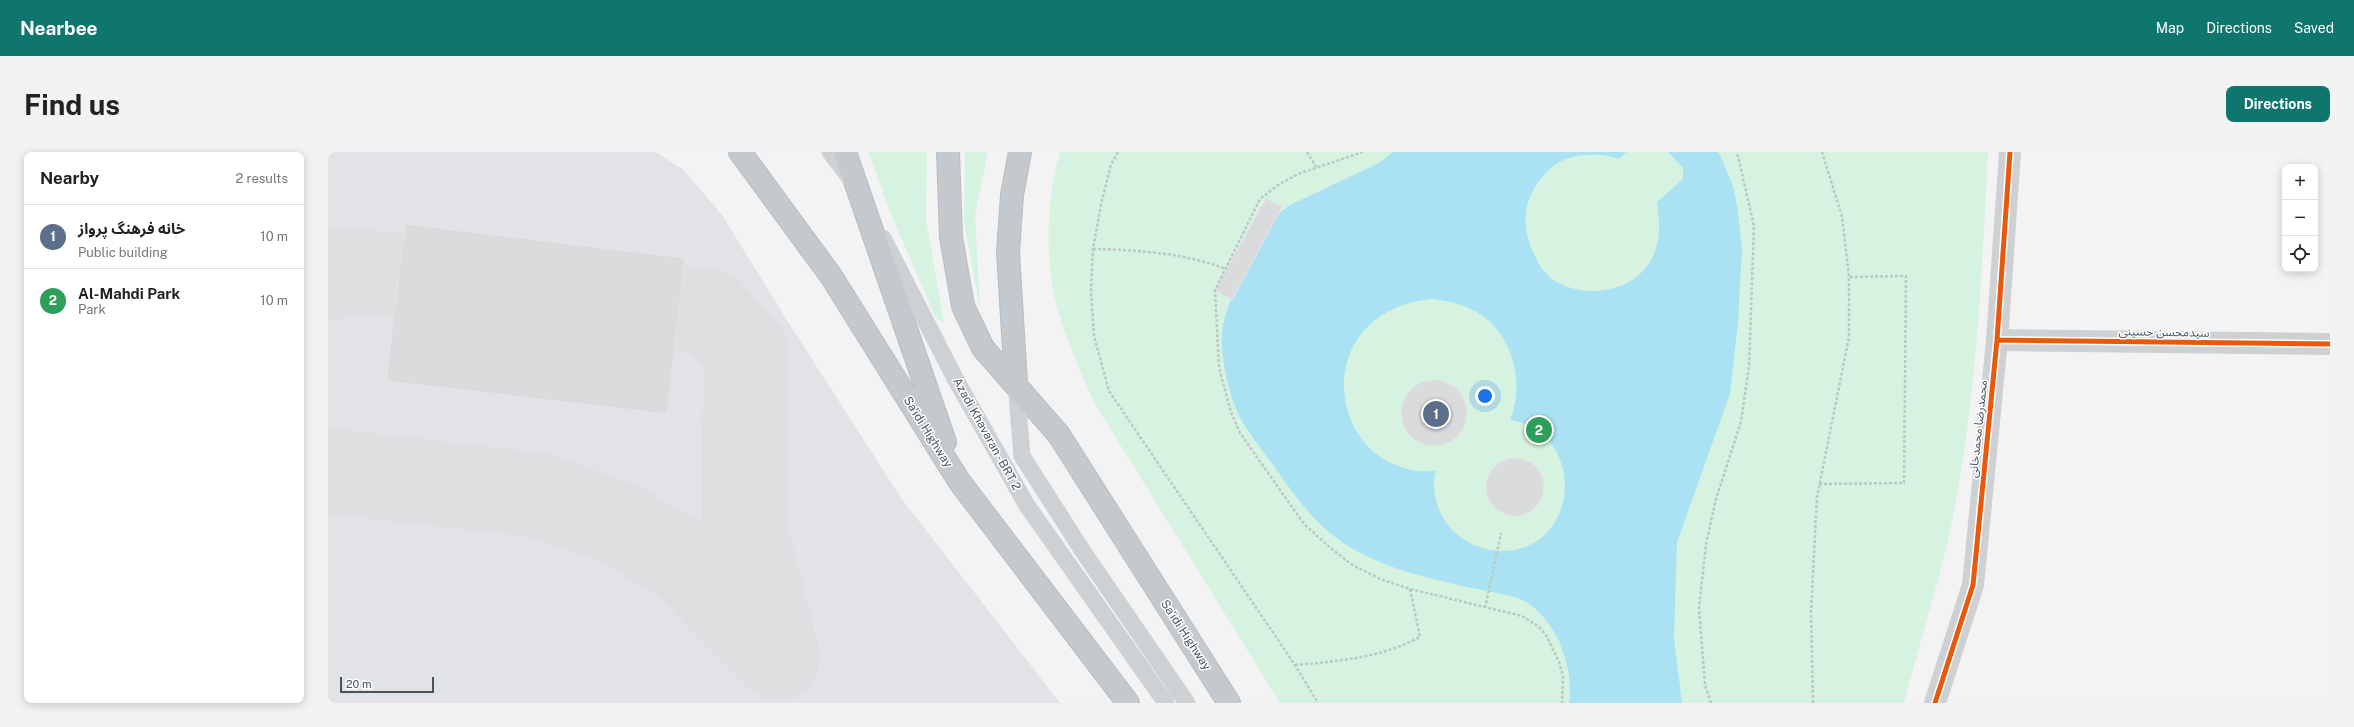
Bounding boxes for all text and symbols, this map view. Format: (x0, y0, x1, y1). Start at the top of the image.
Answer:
text: Nearbee (20, 17, 98, 39)
text: Map (2156, 20, 2184, 36)
text: Directions (2206, 20, 2272, 36)
text: Saved (2294, 20, 2334, 36)
button: Directions (2226, 86, 2330, 122)
text: Find us (24, 88, 120, 121)
map controls (2282, 164, 2318, 272)
button: + (2282, 164, 2318, 200)
text: Nearby (40, 168, 99, 188)
text: 2 results (236, 171, 288, 186)
button: − (2282, 200, 2318, 236)
text: خانه فرهنگ پرواز (78, 220, 185, 237)
text: 1 (50, 229, 56, 244)
text: 10 m (260, 229, 288, 244)
button: locate (2282, 236, 2318, 272)
text: Public building (78, 245, 168, 260)
text: Al-Mahdi Park (78, 285, 180, 302)
text: 2 (49, 293, 57, 308)
text: 10 m (260, 293, 288, 308)
text: Park (78, 302, 106, 317)
street label: سیدمحسن حسینی (2118, 324, 2210, 340)
street label: Azadi Khavaran - BRT 2 (950, 375, 1024, 493)
street label: محمدرضا محمدخانی (1966, 379, 1990, 479)
your location (1475, 386, 1495, 406)
street label: Sa'idi Highway (901, 394, 956, 471)
pin: 1 (1423, 399, 1449, 429)
pin: 2 (1526, 415, 1552, 445)
street label: Sa'idi Highway (1158, 597, 1214, 673)
scale bar (340, 675, 434, 694)
text: 20 m (346, 678, 371, 690)

